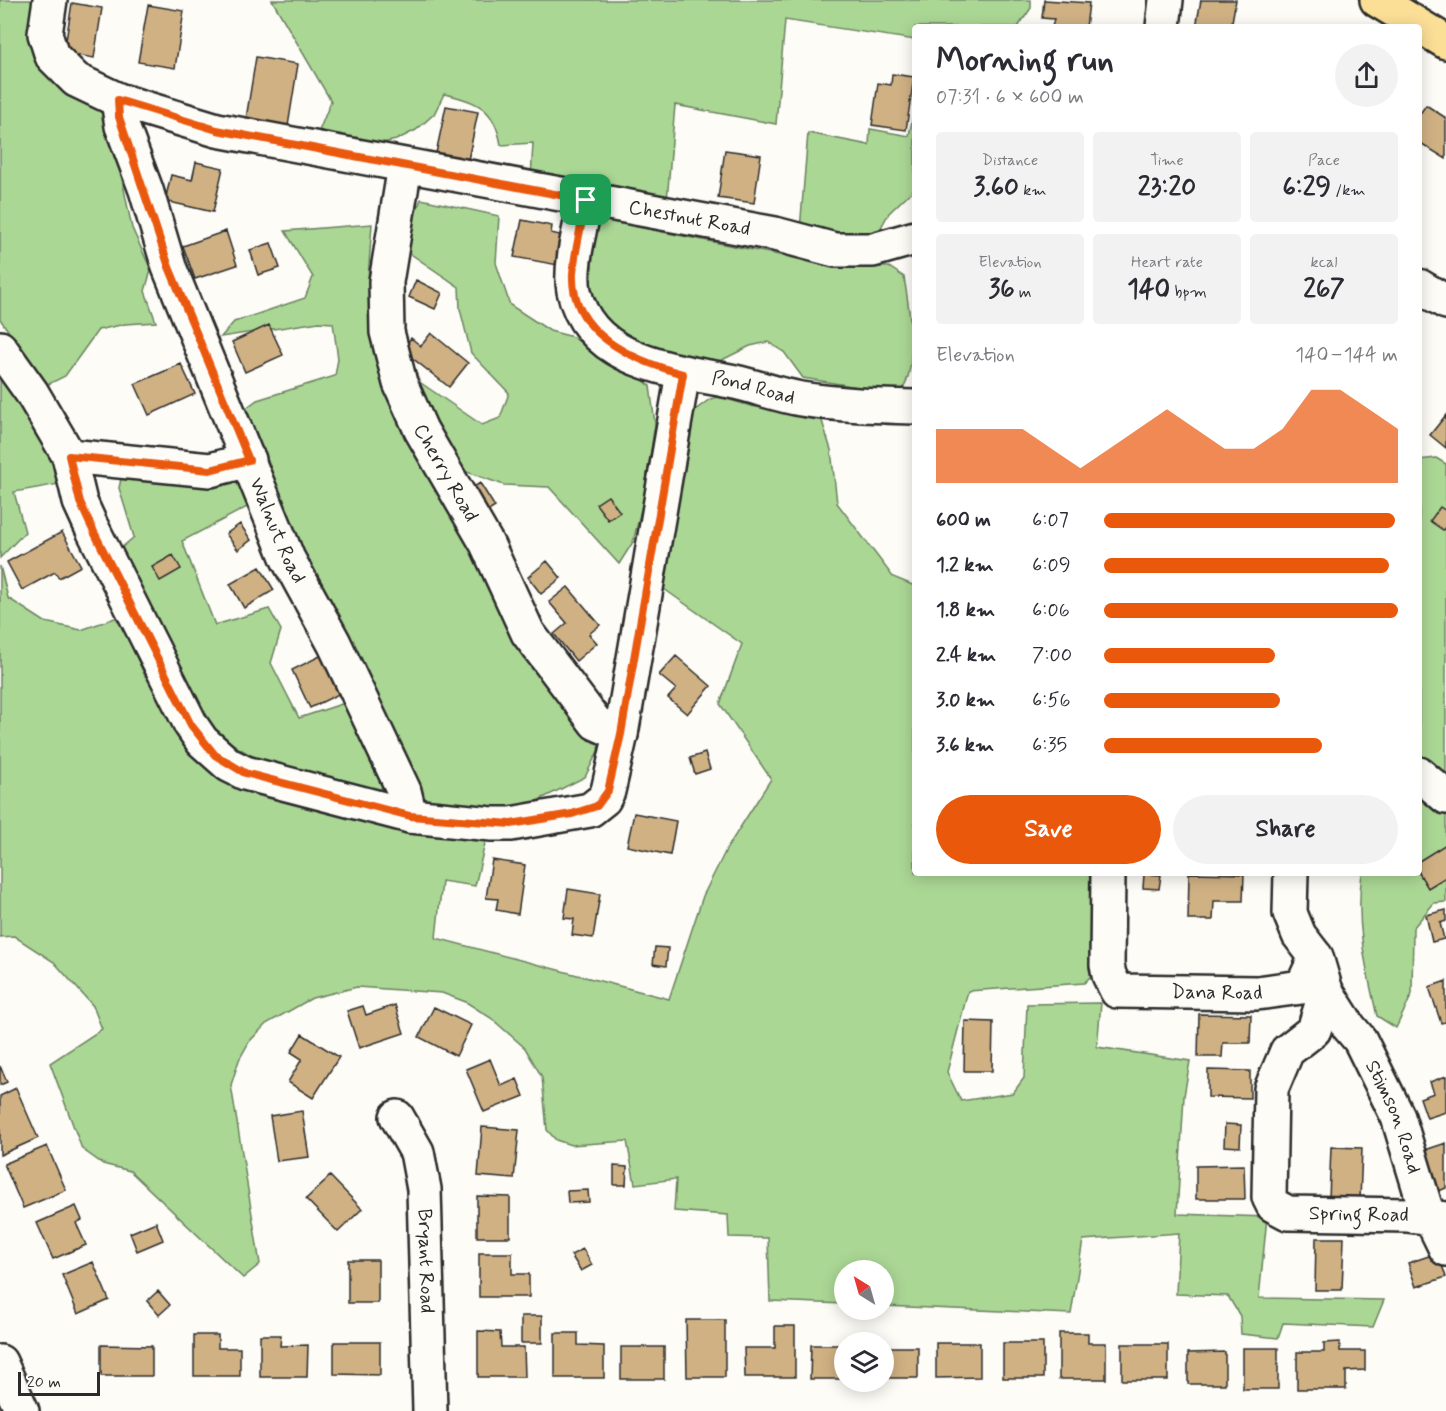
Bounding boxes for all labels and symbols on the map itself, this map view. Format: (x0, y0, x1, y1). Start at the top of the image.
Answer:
pin (560, 174, 611, 225)
street label: Chestnut Road (626, 193, 753, 243)
street label: Pond Road (710, 364, 798, 411)
street label: Cherry Road (407, 419, 485, 527)
street label: Walnut Road (243, 474, 312, 588)
street label: Dana Road (1171, 978, 1264, 1007)
street label: Stimson Road (1359, 1056, 1428, 1177)
street label: Spring Road (1309, 1200, 1409, 1230)
street label: Bryant Road (411, 1208, 441, 1314)
north arrow (834, 1260, 894, 1320)
scale bar (18, 1369, 100, 1396)

